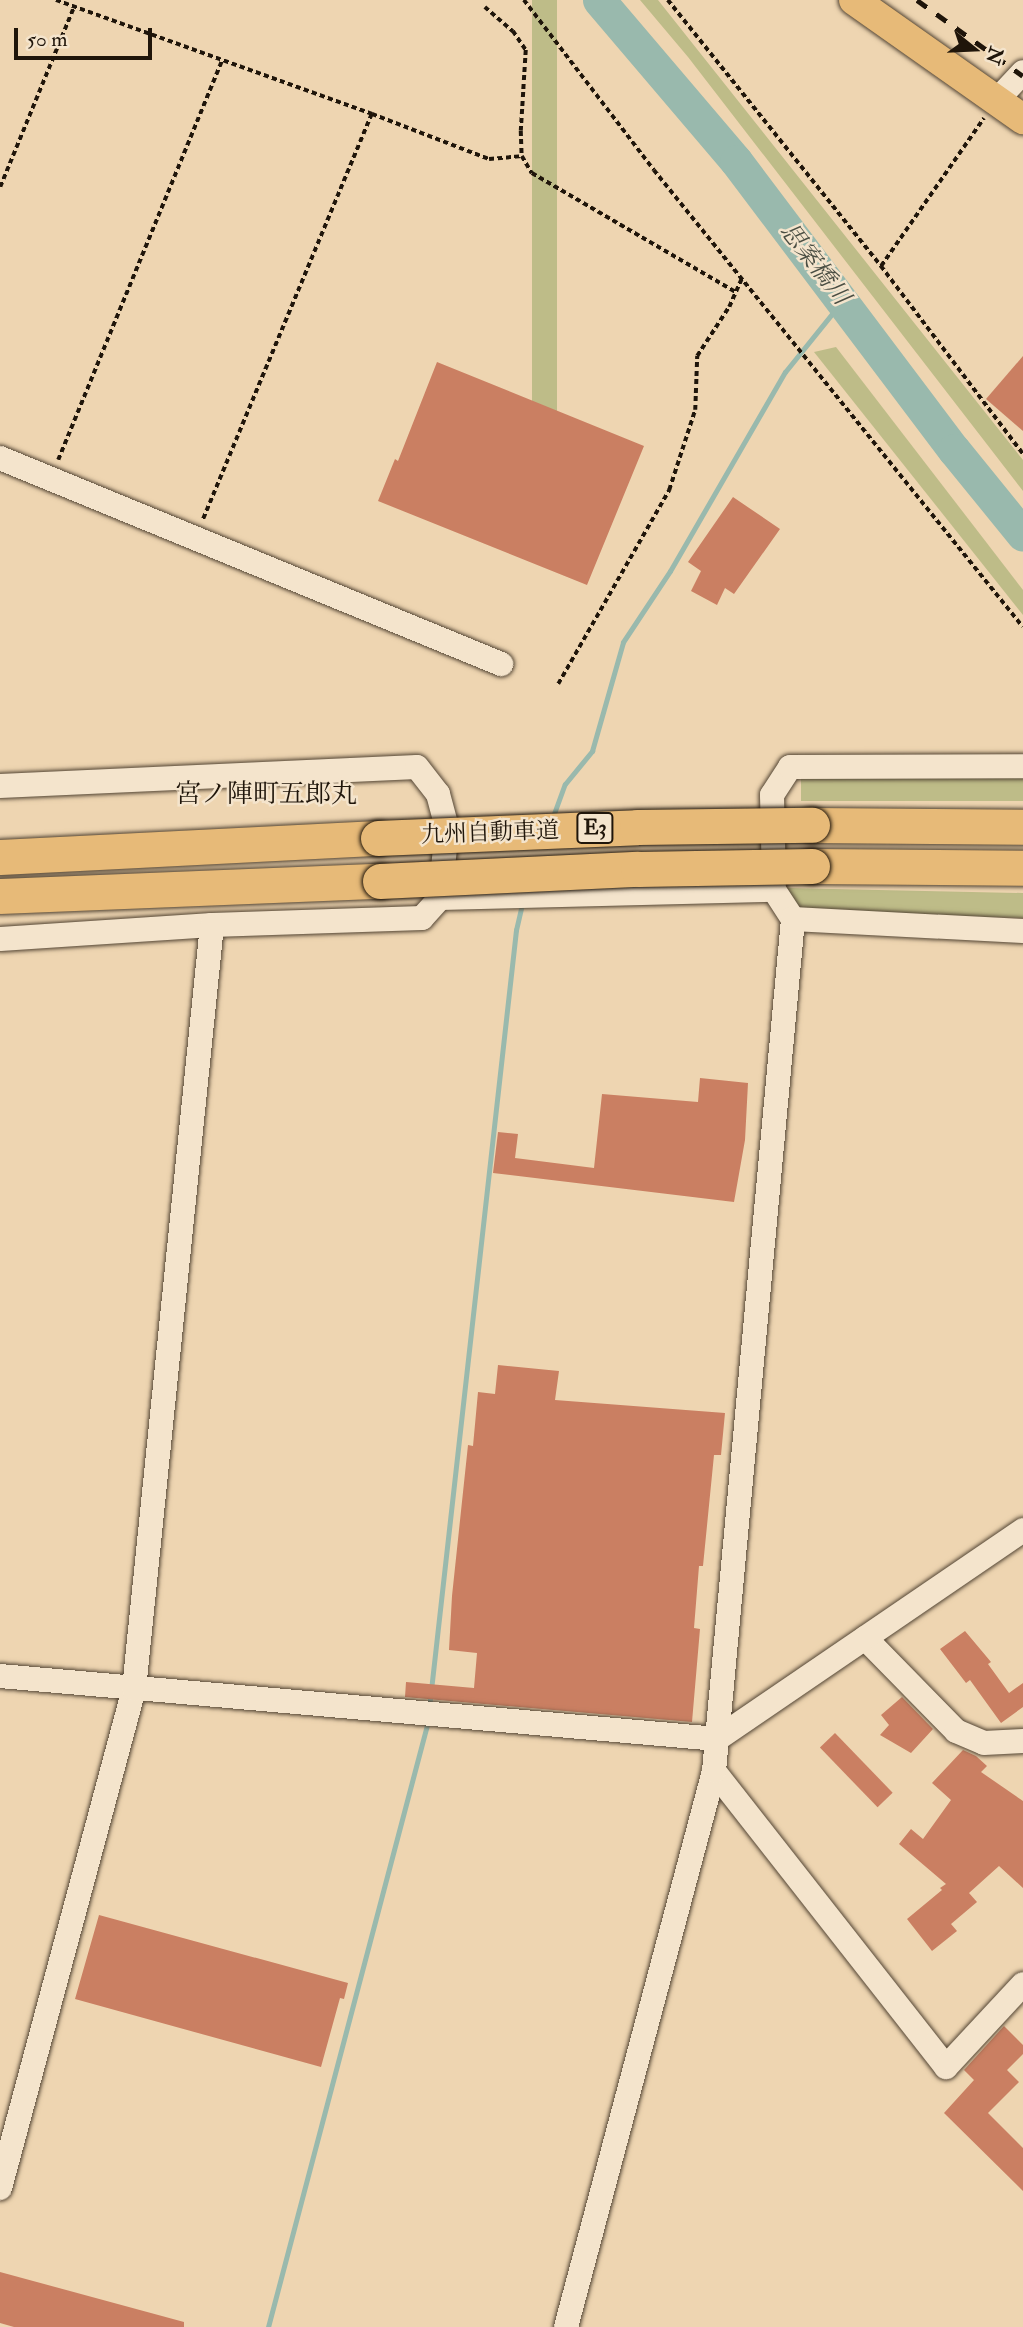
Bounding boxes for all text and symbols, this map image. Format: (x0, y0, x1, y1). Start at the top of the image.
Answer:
scale bar (18, 14, 156, 58)
north arrow (939, 14, 1009, 84)
text: 50 m (27, 26, 68, 53)
text: N (980, 44, 1008, 67)
water label: 思案橋川 (774, 217, 856, 311)
district label: 宮ノ陣町五郎丸 (175, 779, 357, 811)
road number: E3 (576, 810, 614, 846)
street label: 九州自動車道 (421, 817, 559, 849)

